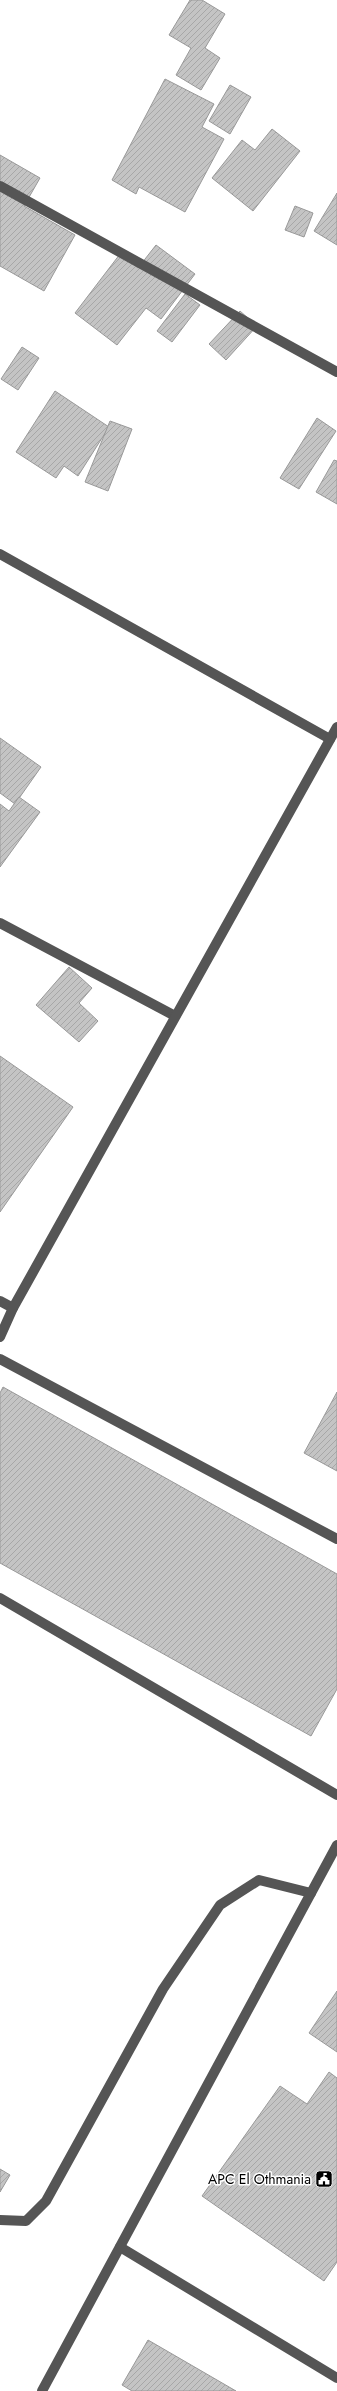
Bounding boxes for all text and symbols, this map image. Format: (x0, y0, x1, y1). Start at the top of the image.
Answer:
place label: APC El Othmania (208, 2169, 311, 2189)
public building icon: APC El Othmania (314, 2169, 334, 2189)

